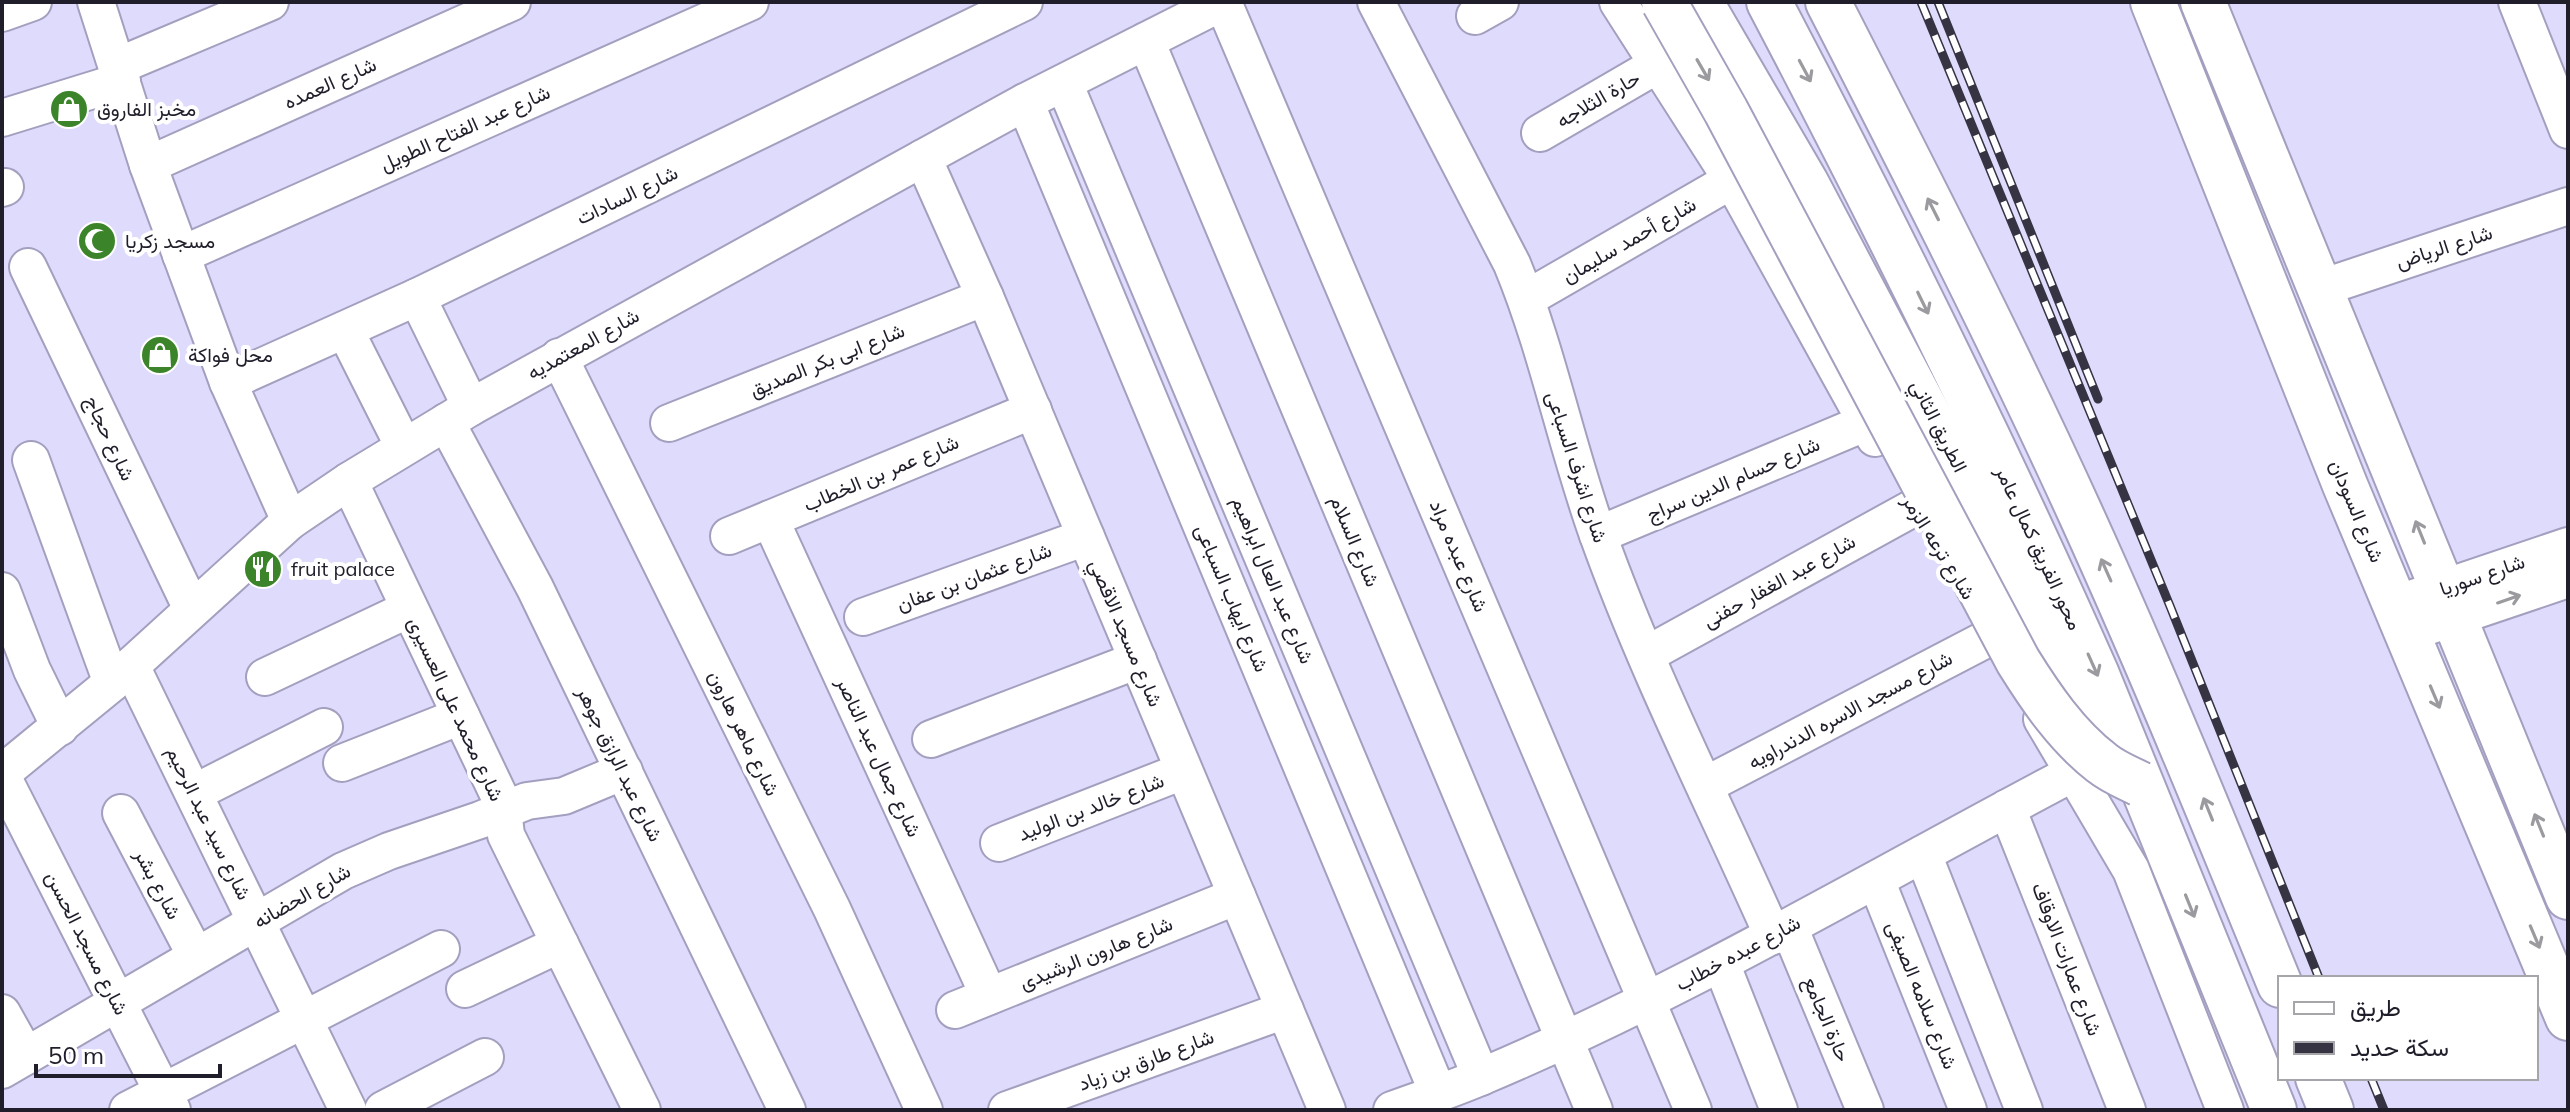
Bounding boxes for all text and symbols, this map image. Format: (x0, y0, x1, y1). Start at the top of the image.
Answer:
street label: شارع العمده (280, 51, 381, 116)
one-way arrow (1696, 57, 1711, 81)
one-way arrow (1798, 59, 1814, 82)
street label: حارة الثلاجه (1552, 65, 1644, 133)
street label: شارع عبد الفتاح الطويل (376, 79, 555, 178)
shop icon: مخبز الفاروق (48, 88, 90, 130)
place label: مخبز الفاروق (97, 96, 196, 122)
street label: شارع السادات (572, 159, 682, 232)
street label: شارع أحمد سليمان (1557, 191, 1701, 290)
one-way arrow (1925, 198, 1941, 222)
street label: شارع الرياض (2392, 219, 2496, 276)
mosque icon: مسجد زكريا (76, 220, 118, 262)
place label: مسجد زكريا (125, 228, 215, 254)
one-way arrow (1916, 290, 1931, 314)
street label: شارع المعتمديه (522, 302, 644, 386)
street label: شارع ابى بكر الصديق (746, 317, 909, 404)
shop icon: محل فواكة (139, 334, 181, 376)
place label: محل فواكة (188, 342, 273, 368)
street label: الطريق الثاني (1901, 375, 1973, 478)
street label: شارع اشرف السباعى (1539, 388, 1614, 546)
street label: شارع حجاج (78, 391, 141, 485)
street label: شارع عمر بن الخطاب (799, 429, 963, 518)
street label: شارع حسام الدين سراج (1642, 431, 1824, 528)
street label: شارع السودان (2323, 456, 2390, 567)
street label: محور الفريق كمال عامر (1989, 461, 2088, 634)
street label: شارع ترعه الزمر (1895, 489, 1981, 605)
street label: شارع السلام (1323, 491, 1386, 591)
street label: شارع عبد العال ابراهيم (1225, 492, 1320, 668)
street label: شارع عبده مراد (1423, 496, 1494, 616)
street label: شارع ايهاب السباعى (1188, 520, 1275, 676)
one-way arrow (2412, 520, 2426, 545)
street label: شارع عبد الغفار حفنى (1698, 528, 1860, 635)
street label: شارع عثمان بن عفان (893, 537, 1055, 618)
restaurant icon: fruit palace (242, 548, 284, 590)
street label: شارع سوريا (2436, 548, 2528, 603)
street label: شارع مسجد الاقصي (1080, 555, 1169, 712)
place label: fruit palace (291, 556, 395, 581)
one-way arrow (2098, 558, 2113, 582)
one-way arrow (2495, 591, 2521, 606)
street label: شارع محمد على العسيرى (401, 613, 510, 806)
street label: شارع مسجد الاسره الدندراويه (1743, 645, 1957, 776)
one-way arrow (2086, 652, 2101, 677)
street label: شارع ماهر هارون (702, 666, 786, 800)
street label: شارع جمال عبد الناصر (829, 672, 927, 842)
street label: شارع عبد الرازق جوهر (570, 681, 669, 846)
one-way arrow (2428, 684, 2443, 709)
street label: شارع سيد عبد الرحيم (160, 742, 257, 904)
street label: شارع خالد بن الوليد (1014, 767, 1168, 848)
one-way arrow (2200, 797, 2215, 822)
one-way arrow (2530, 813, 2545, 838)
street label: شارع بشر (127, 843, 187, 924)
street label: شارع الحضانه (249, 858, 356, 935)
street label: شارع مسجد الحسن (39, 867, 134, 1020)
street label: شارع عمارات الاوقاف (2025, 879, 2108, 1040)
one-way arrow (2184, 893, 2199, 918)
street label: شارع عبده خطاب (1671, 909, 1805, 998)
street label: شارع هارون الرشيدى (1016, 910, 1177, 997)
street label: شارع سلامه الصيفى (1880, 917, 1964, 1073)
one-way arrow (2528, 924, 2543, 949)
street label: حارة الجامع (1796, 972, 1857, 1066)
legend (2278, 976, 2538, 1080)
text: طريق (2350, 992, 2401, 1023)
street label: شارع طارق بن زياد (1075, 1023, 1218, 1098)
scale bar (36, 1028, 220, 1078)
text: سكة حديد (2350, 1032, 2449, 1062)
text: 50 m (48, 1040, 104, 1070)

